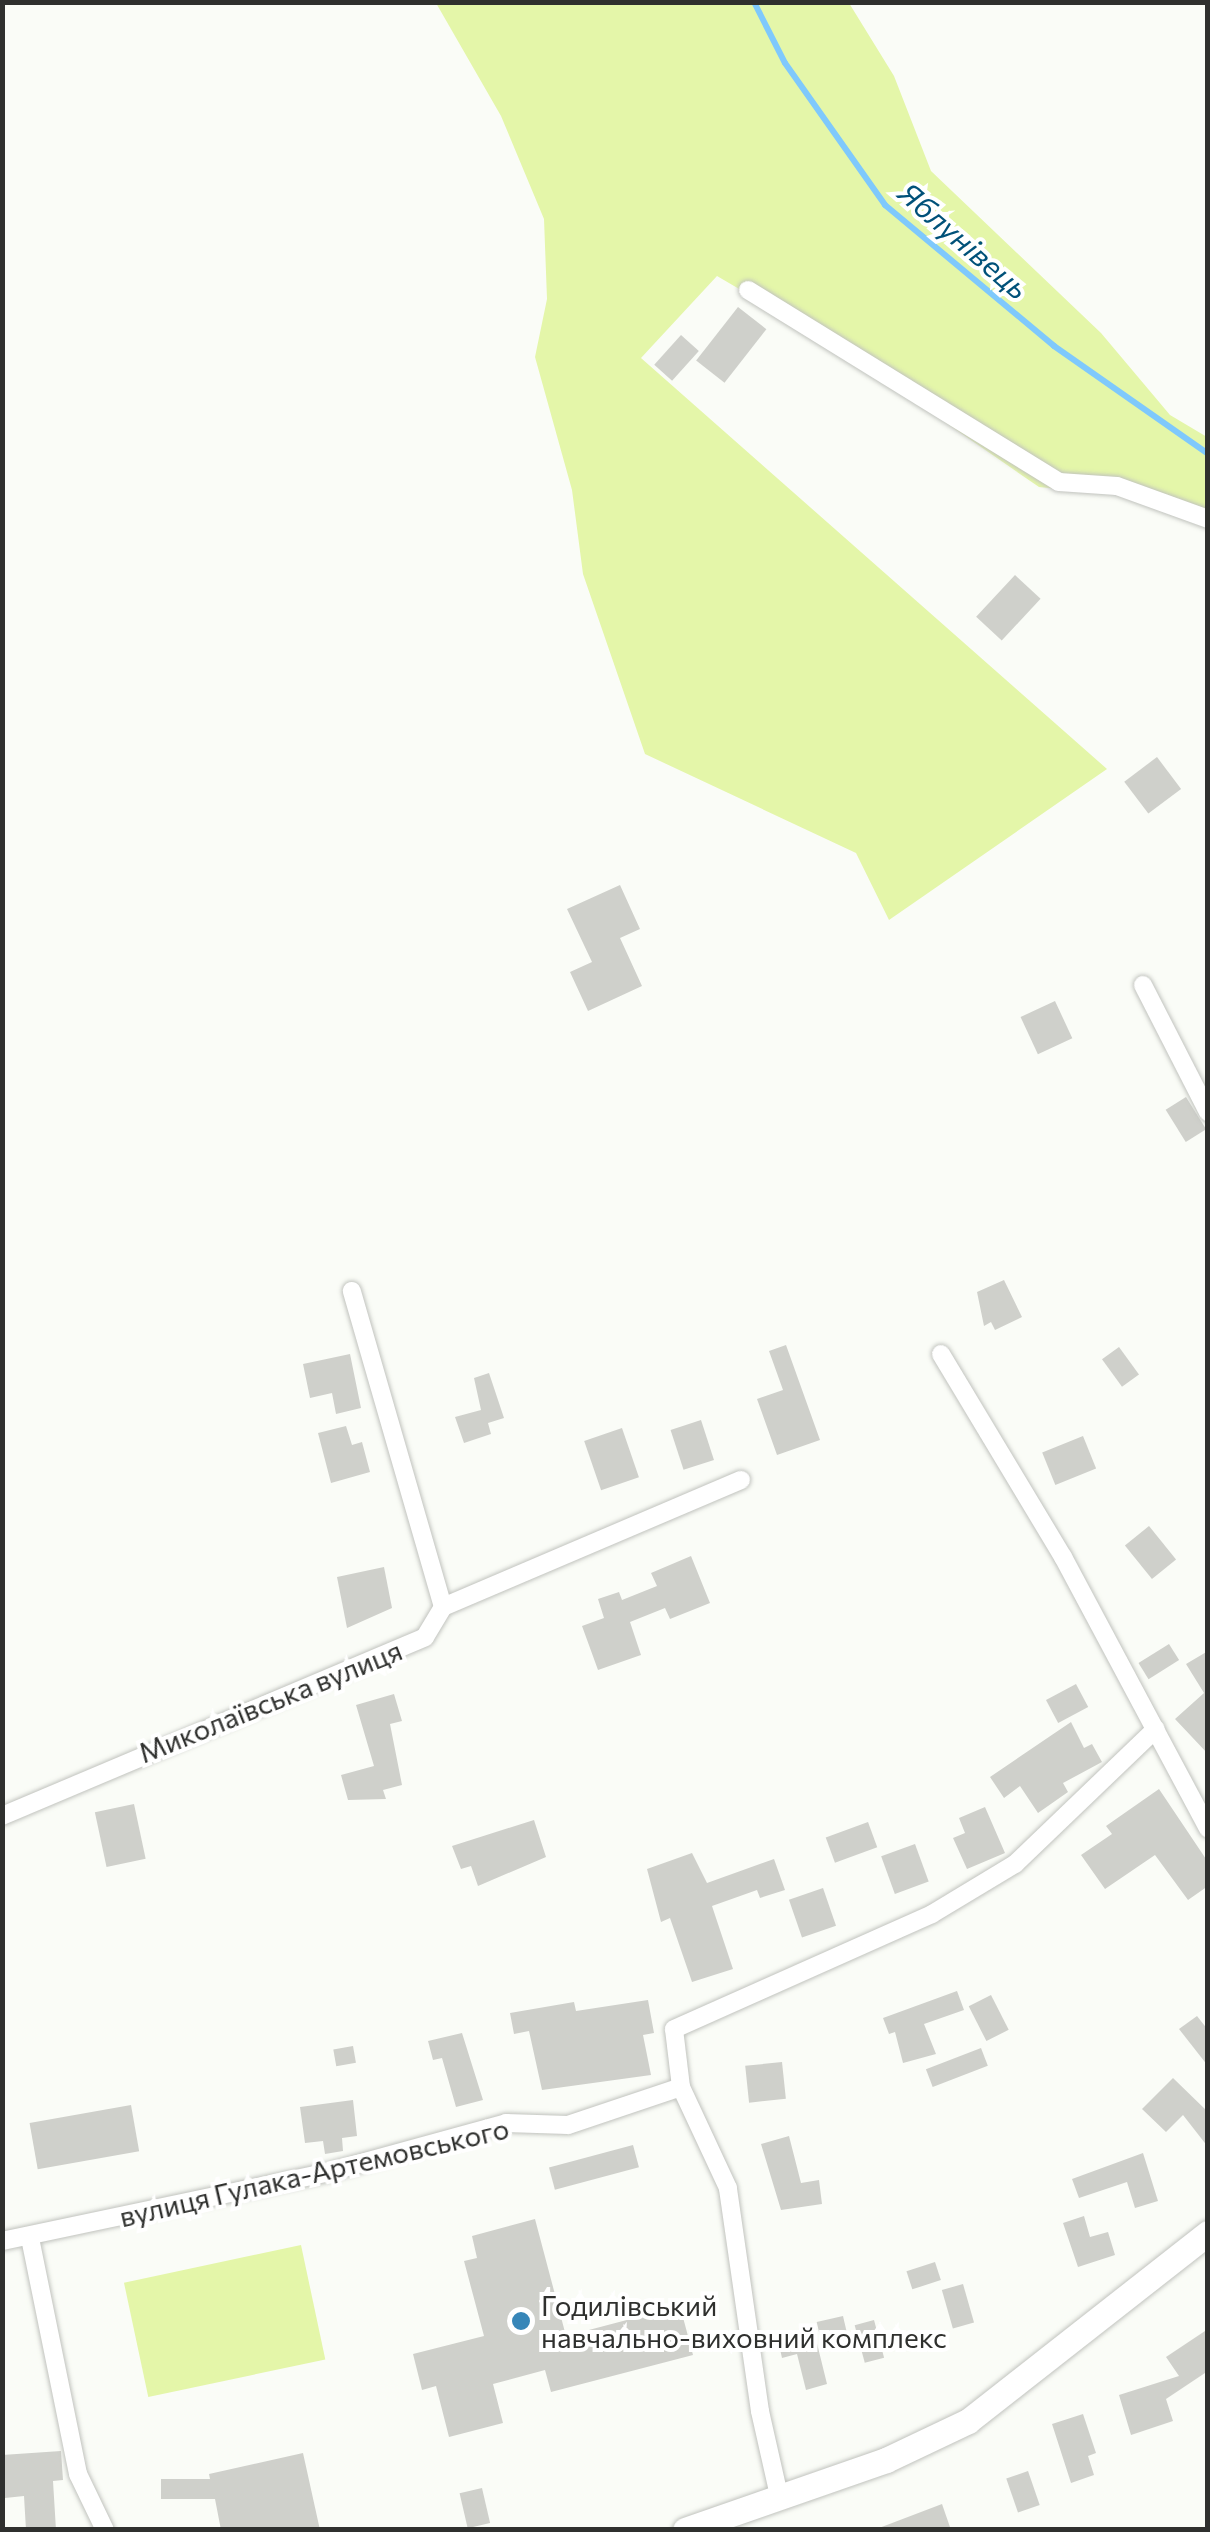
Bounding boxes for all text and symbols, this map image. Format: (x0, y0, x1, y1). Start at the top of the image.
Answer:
water label: Яблунівець (892, 174, 1036, 306)
street label: Миколаївська вулиця (133, 1633, 407, 1769)
street label: вулиця Гулака-Артемовського (116, 2111, 512, 2233)
place label: Годилівський навчально-виховний комплекс (541, 2288, 947, 2354)
marker: Годилівський навчально-виховний комплекс (510, 2310, 532, 2332)

